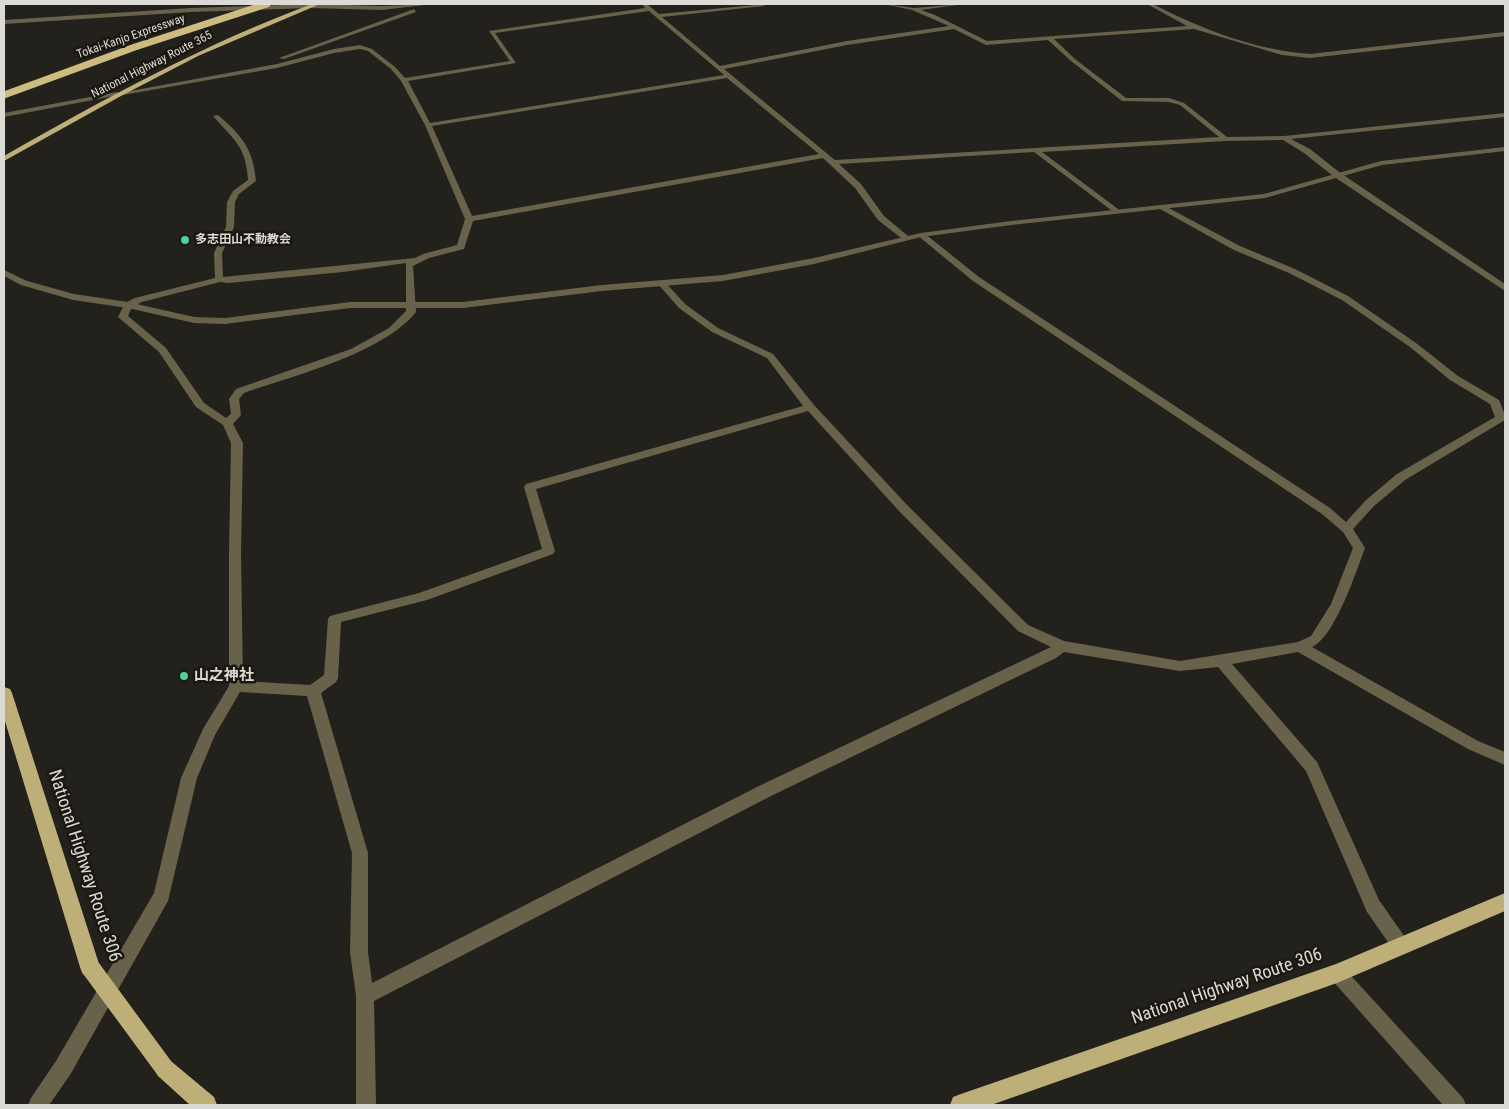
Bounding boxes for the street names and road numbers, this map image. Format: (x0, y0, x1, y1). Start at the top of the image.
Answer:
street label: Tokai-Kanjo Expressway (75, 12, 187, 62)
street label: National Highway Route 365 (89, 28, 215, 102)
street label: National Highway Route 306 (43, 767, 125, 965)
street label: National Highway Route 306 (1129, 944, 1325, 1030)

